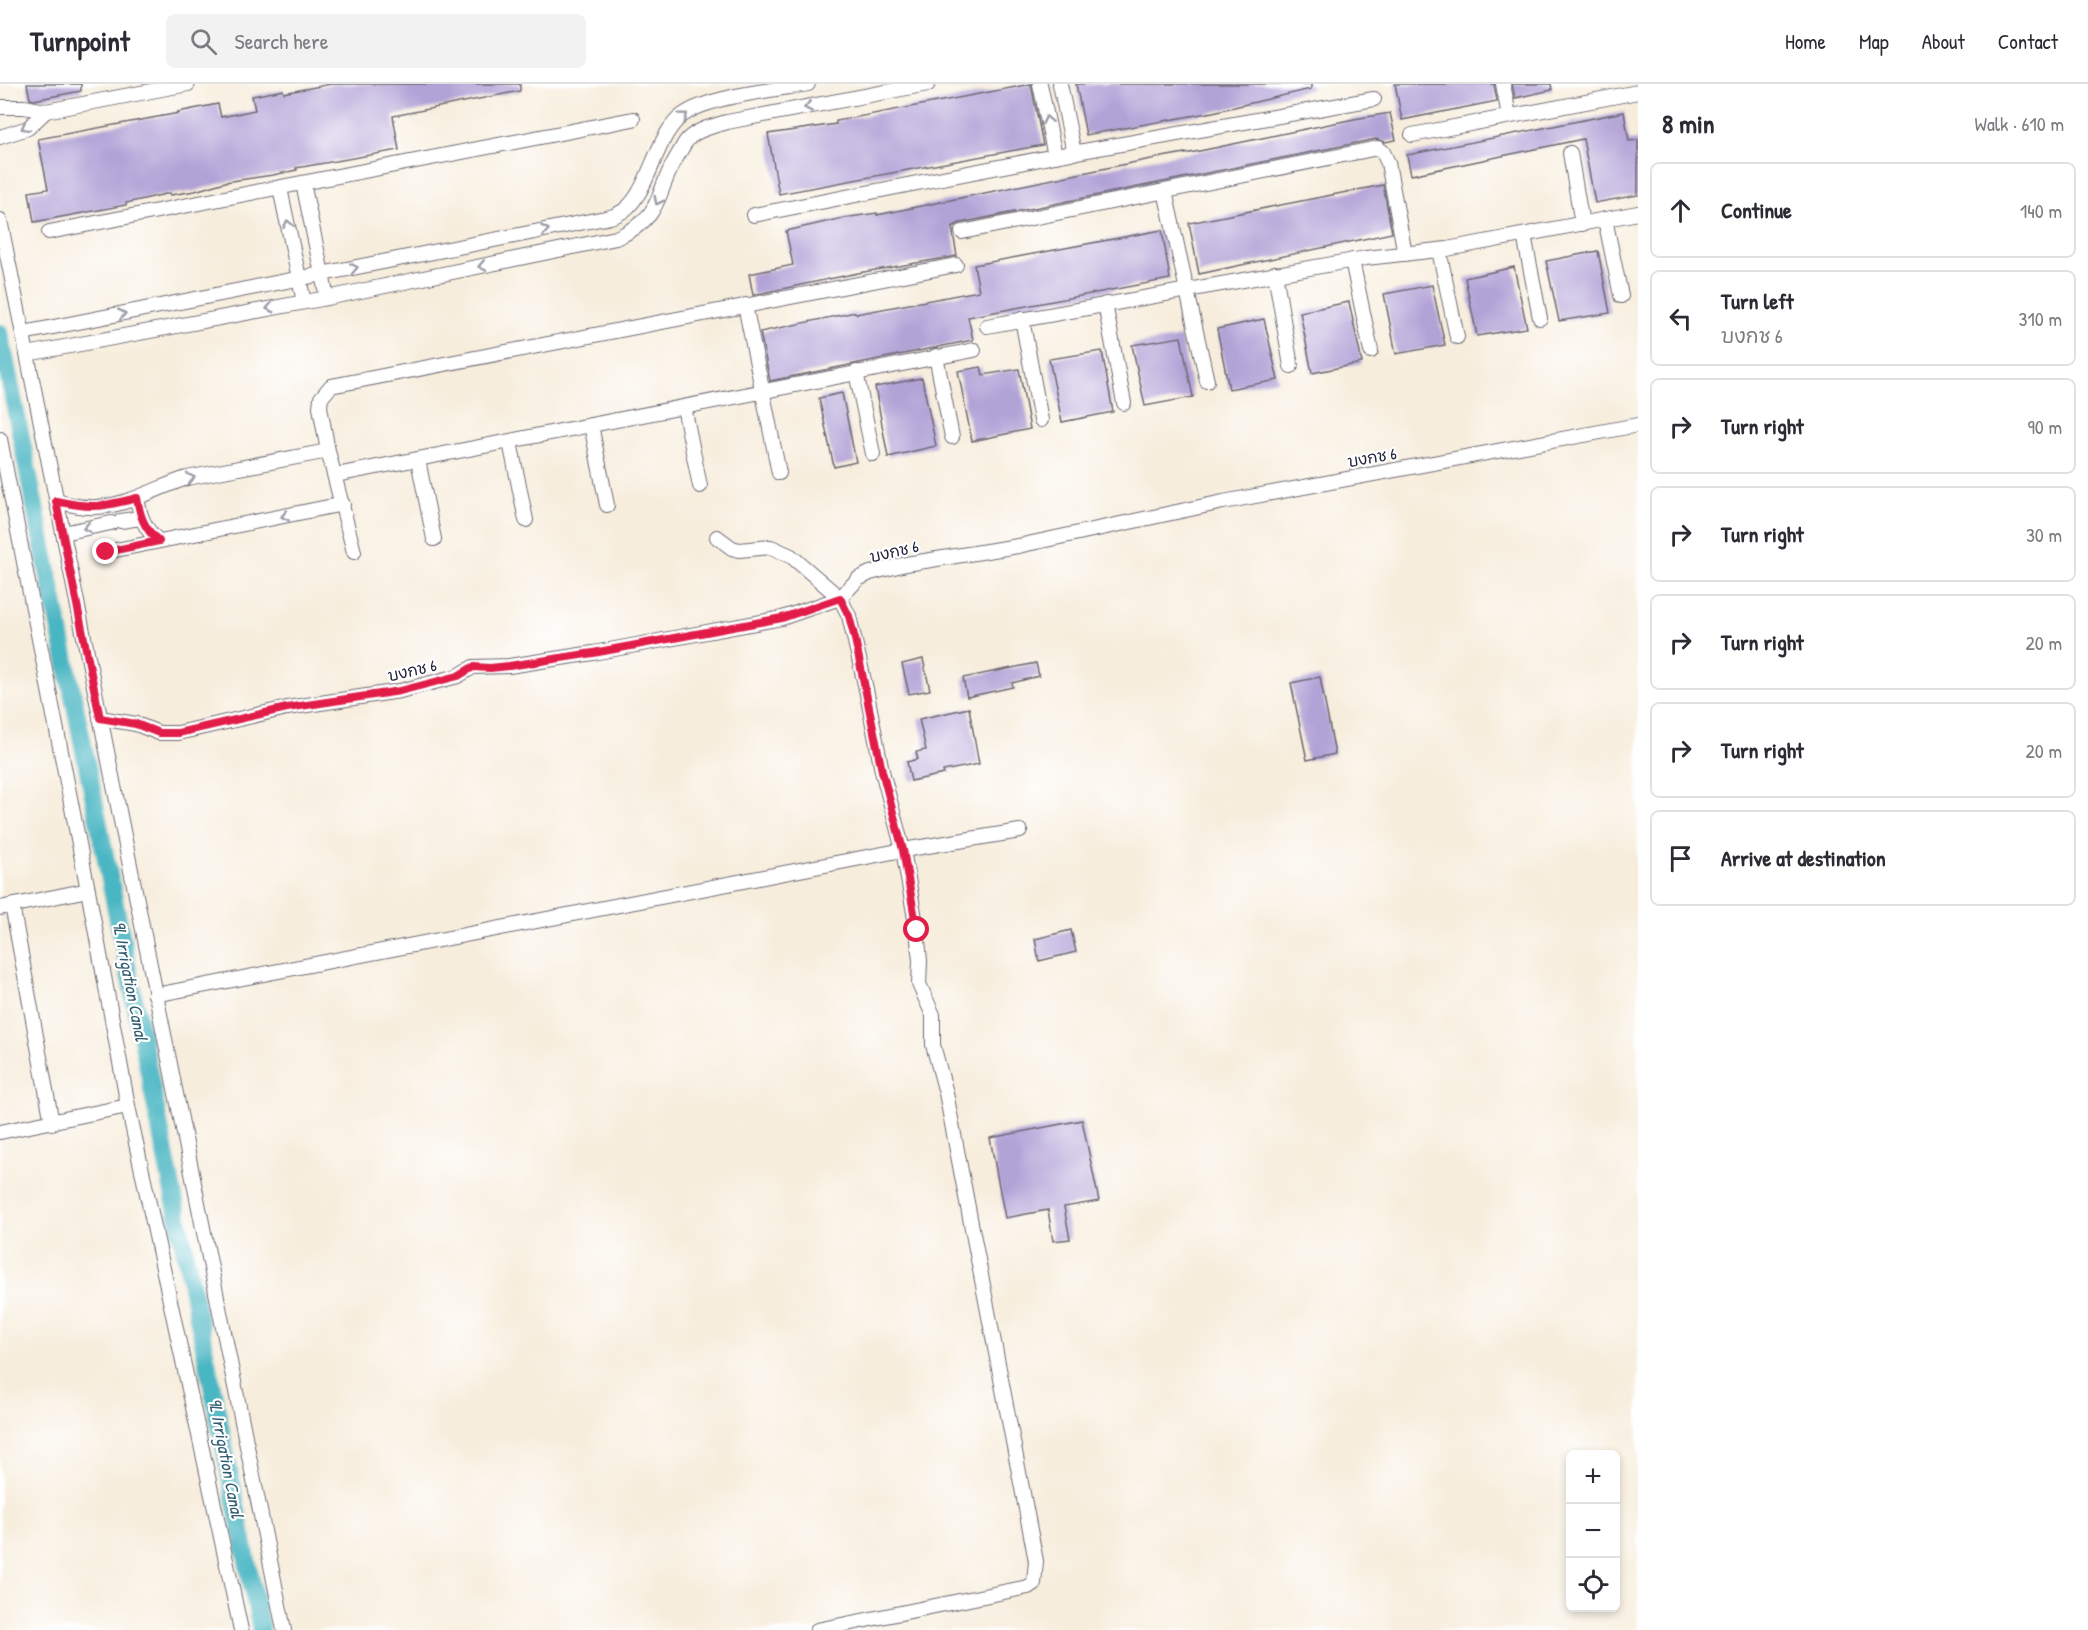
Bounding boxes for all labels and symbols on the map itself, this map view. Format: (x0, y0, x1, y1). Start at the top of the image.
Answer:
one-way arrow (804, 100, 814, 113)
one-way arrow (677, 112, 688, 123)
one-way arrow (1041, 115, 1054, 125)
one-way arrow (21, 120, 31, 132)
one-way arrow (654, 194, 665, 205)
one-way arrow (282, 219, 295, 229)
one-way arrow (540, 224, 550, 237)
one-way arrow (477, 258, 487, 271)
one-way arrow (349, 262, 359, 275)
one-way arrow (265, 301, 275, 314)
one-way arrow (116, 308, 126, 321)
street label: บงกช 6 (1346, 442, 1398, 472)
one-way arrow (186, 472, 196, 485)
one-way arrow (281, 508, 291, 521)
one-way arrow (82, 521, 92, 534)
street label: บงกช 6 (867, 535, 921, 567)
route end (92, 538, 118, 564)
street label: บงกช 6 (385, 654, 439, 686)
route start (903, 916, 929, 942)
water label: 9L Irrigation Canal (107, 919, 155, 1044)
water label: 9L Irrigation Canal (203, 1396, 251, 1521)

